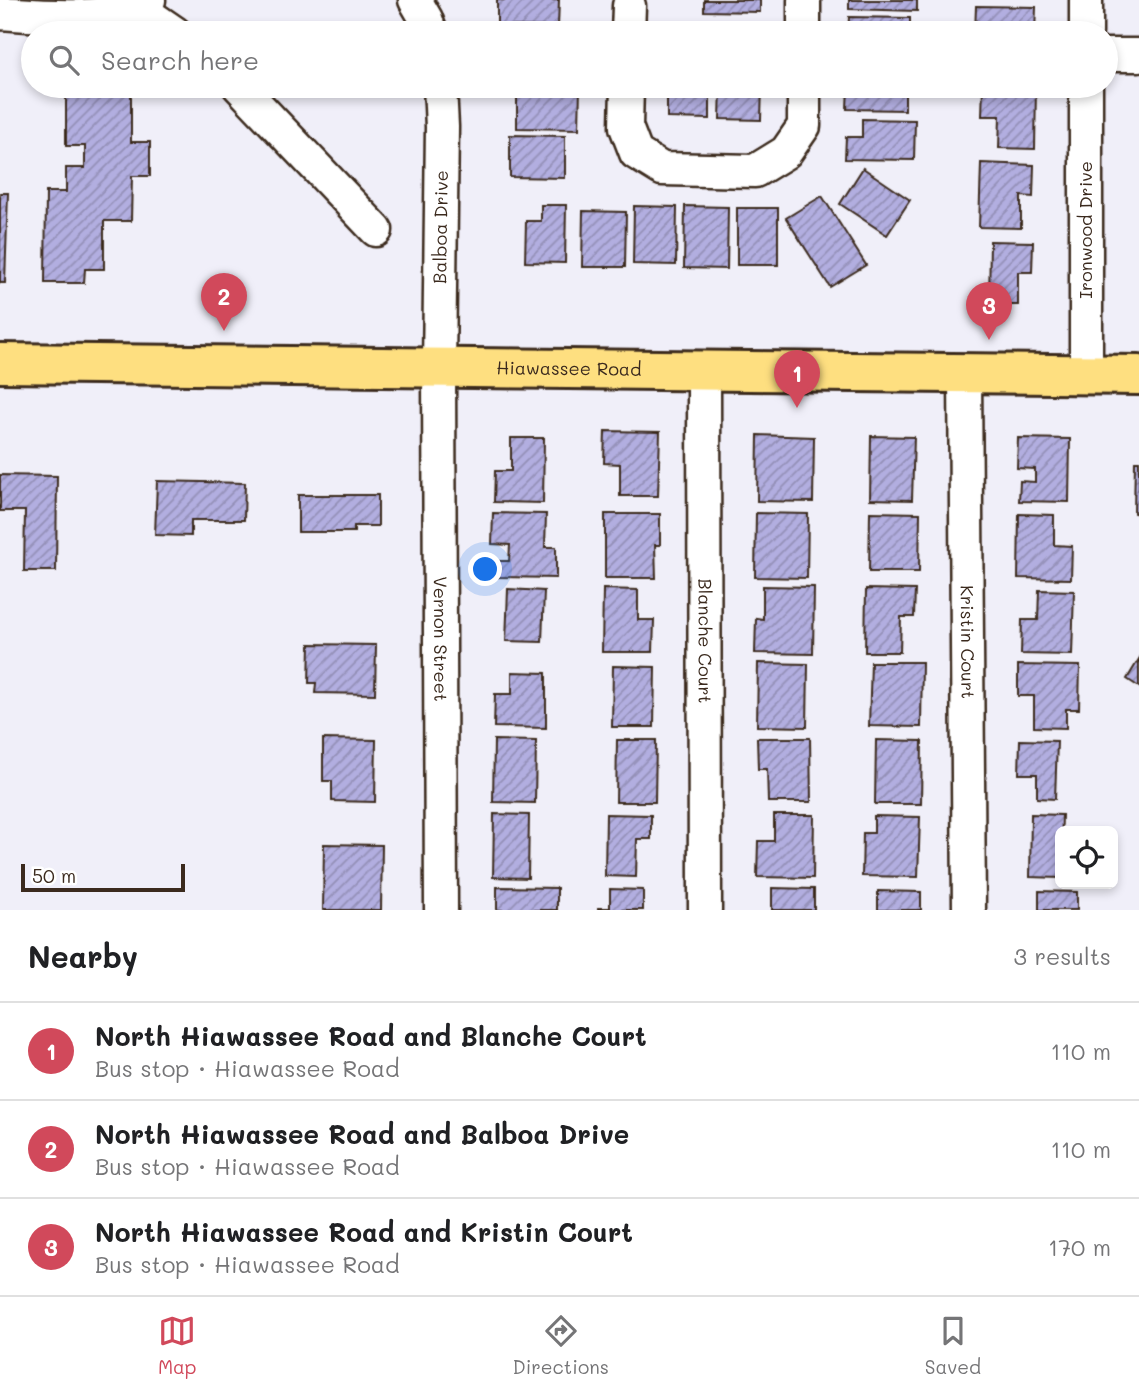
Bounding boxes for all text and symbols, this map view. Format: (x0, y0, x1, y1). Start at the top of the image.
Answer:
search box (21, 21, 1118, 98)
icon: search (45, 41, 83, 79)
text: Search here (101, 43, 259, 77)
street label: Ironwood Drive (1073, 161, 1097, 299)
street label: Balboa Drive (427, 170, 453, 284)
pin: 2 (201, 273, 247, 331)
pin: 3 (966, 282, 1012, 340)
pin: 1 (774, 350, 820, 408)
street label: Hiawassee Road (496, 355, 642, 381)
your location (468, 552, 502, 586)
street label: Vernon Street (429, 576, 453, 702)
street label: Blanche Court (693, 578, 718, 704)
street label: Kristin Court (956, 585, 980, 699)
map controls (1055, 826, 1118, 889)
button: locate (1055, 826, 1118, 889)
scale bar (21, 861, 186, 893)
text: 50 m (32, 863, 76, 888)
text: Nearby (28, 936, 138, 976)
text: 3 results (1014, 941, 1111, 971)
text: North Hiawassee Road and Blanche Court (95, 1019, 647, 1053)
text: 1 (46, 1036, 56, 1066)
text: 110 m (1051, 1036, 1111, 1066)
text: Bus stop · Hiawassee Road (95, 1053, 400, 1083)
text: North Hiawassee Road and Balboa Drive (95, 1117, 629, 1151)
text: 2 (45, 1134, 57, 1164)
text: 110 m (1051, 1134, 1111, 1164)
text: Bus stop · Hiawassee Road (95, 1151, 400, 1181)
text: North Hiawassee Road and Kristin Court (95, 1215, 633, 1249)
text: 3 (44, 1232, 58, 1262)
text: 170 m (1048, 1232, 1111, 1262)
text: Bus stop · Hiawassee Road (95, 1249, 400, 1279)
tab: Map (158, 1312, 197, 1379)
tab: Directions (512, 1312, 609, 1379)
tab: Saved (925, 1312, 981, 1379)

